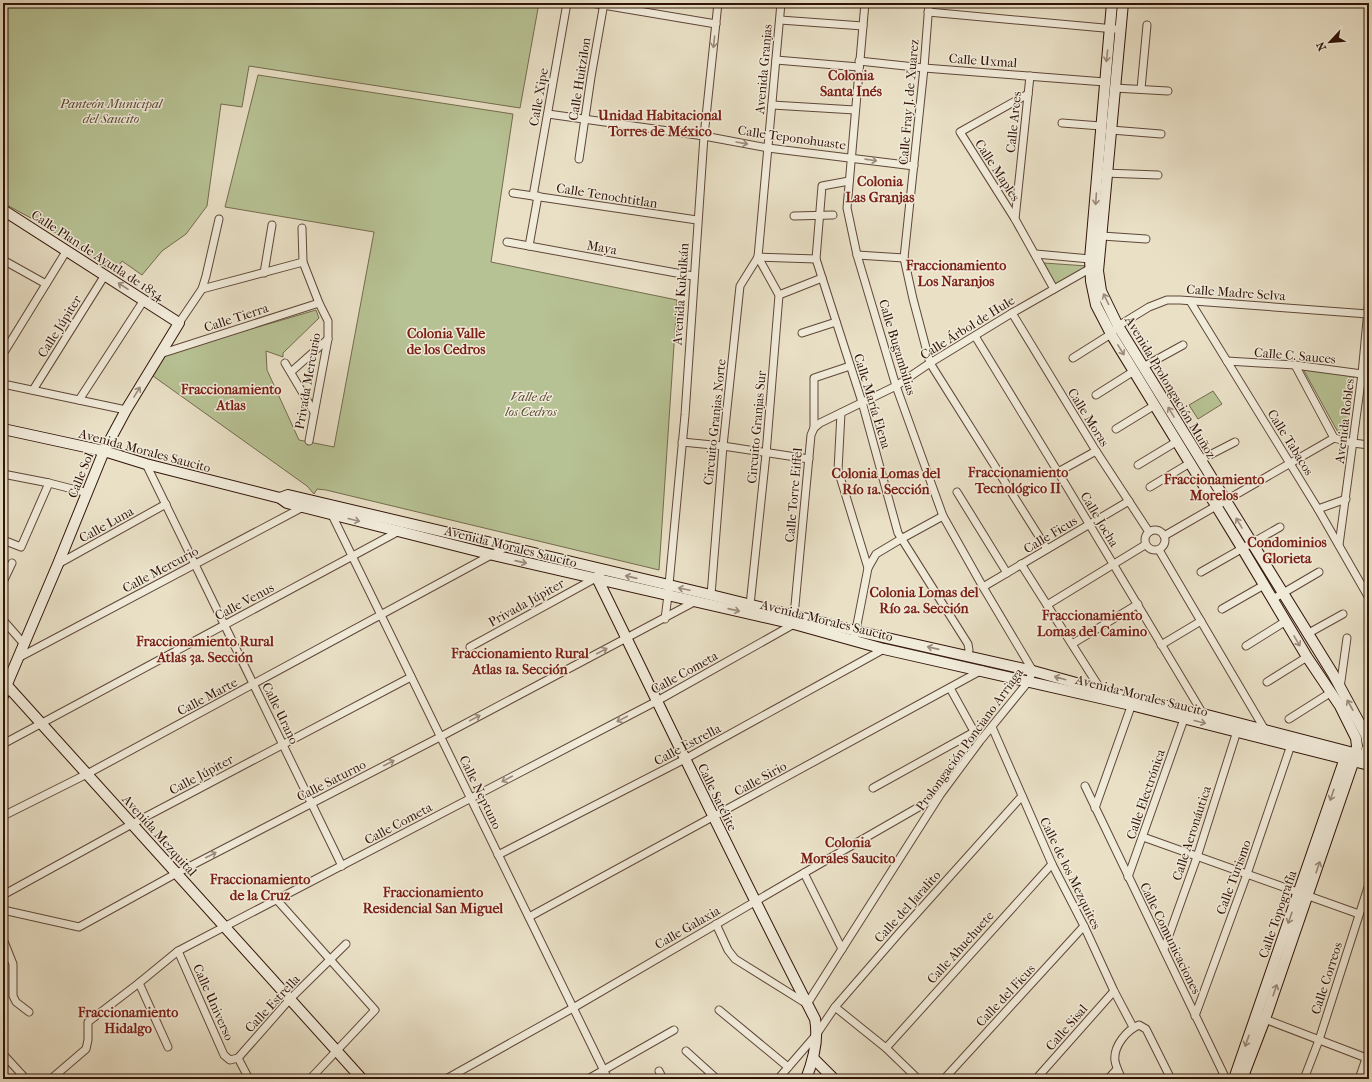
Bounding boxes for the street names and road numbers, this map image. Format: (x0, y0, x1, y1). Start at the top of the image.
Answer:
street label: Avenida Granjas (752, 23, 775, 116)
street label: Calle Huitzilon (566, 36, 594, 122)
street label: Calle Fray J. de Xuarez (896, 38, 921, 165)
street label: Calle Uxmal (948, 51, 1018, 70)
street label: Calle Xipe (526, 66, 551, 127)
street label: Calle Arces (1003, 90, 1024, 154)
street label: Calle Teponohuaste (737, 122, 848, 153)
street label: Calle Maples (972, 137, 1023, 204)
street label: Calle Tenochtitlan (555, 180, 659, 211)
street label: Calle Plan de Ayutla de 1854 (29, 207, 167, 304)
street label: Maya (586, 237, 619, 258)
street label: Avenida Kukulkán (669, 242, 692, 347)
street label: Calle Madre Selva (1186, 282, 1287, 304)
street label: Calle Júpiter (34, 292, 85, 360)
street label: Calle Árbol de Hule (917, 292, 1018, 363)
street label: Calle Bugambilias (876, 297, 919, 397)
street label: Calle Tierra (202, 300, 271, 335)
street label: Avenida Prolongación Muñoz (1122, 312, 1219, 461)
street label: Privada Mercurio (292, 331, 323, 431)
street label: Calle C. Sauces (1253, 344, 1337, 367)
street label: Calle María Elena (851, 352, 894, 451)
street label: Circuito Granjas Norte (700, 358, 729, 486)
street label: Circuito Granjas Sur (744, 369, 769, 484)
street label: Avenida Robles (1332, 378, 1357, 465)
street label: Calle Moras (1065, 385, 1112, 449)
street label: Calle Tabacos (1264, 407, 1317, 478)
street label: Avenida Morales Saucito (76, 425, 213, 475)
street label: Calle Torre Eiffel (782, 447, 805, 543)
street label: Calle Sol (65, 450, 97, 500)
street label: Calle Jocha (1077, 489, 1122, 550)
street label: Calle Luna (76, 503, 137, 545)
street label: Calle Ficus (1021, 513, 1080, 556)
street label: Avenida Morales Saucito (442, 523, 579, 570)
street label: Calle Mercurio (120, 543, 201, 596)
street label: Privada Júpiter (486, 575, 567, 630)
street label: Calle Venus (212, 580, 277, 623)
street label: Avenida Morales Saucito (758, 597, 895, 644)
street label: Calle Cometa (648, 647, 721, 697)
street label: Prolongación Ponciano Arriaga (913, 664, 1027, 814)
street label: Avenida Morales Saucito (1073, 672, 1210, 719)
street label: Calle Marte (175, 674, 240, 718)
street label: Calle Urano (259, 680, 302, 747)
street label: Calle Estrella (651, 720, 724, 768)
street label: Calle Electrónica (1123, 746, 1168, 841)
street label: Calle Júpiter (167, 751, 236, 798)
street label: Calle Neptuno (456, 753, 505, 832)
street label: Calle Saturno (294, 756, 369, 804)
street label: Calle Sirio (731, 758, 789, 799)
street label: Calle Satélite (695, 761, 741, 834)
street label: Calle Aeronáutica (1169, 783, 1214, 882)
street label: Avenida Mezquital (119, 791, 200, 879)
street label: Calle Cometa (362, 799, 435, 847)
street label: Calle de los Mezquites (1037, 815, 1104, 932)
street label: Calle Turismo (1213, 837, 1254, 917)
street label: Calle del Jaralito (871, 867, 944, 945)
street label: Calle Topografía (1255, 867, 1300, 960)
street label: Calle Comunicaciones (1137, 880, 1204, 997)
street label: Calle Galaxia (652, 902, 723, 952)
street label: Calle Ahuehuete (924, 908, 997, 987)
street label: Calle Correos (1308, 940, 1345, 1016)
street label: Calle del Ficus (973, 961, 1038, 1030)
street label: Calle Universo (190, 962, 237, 1043)
street label: Calle Estrella (242, 971, 304, 1035)
street label: Calle Sisal (1042, 1001, 1091, 1053)

